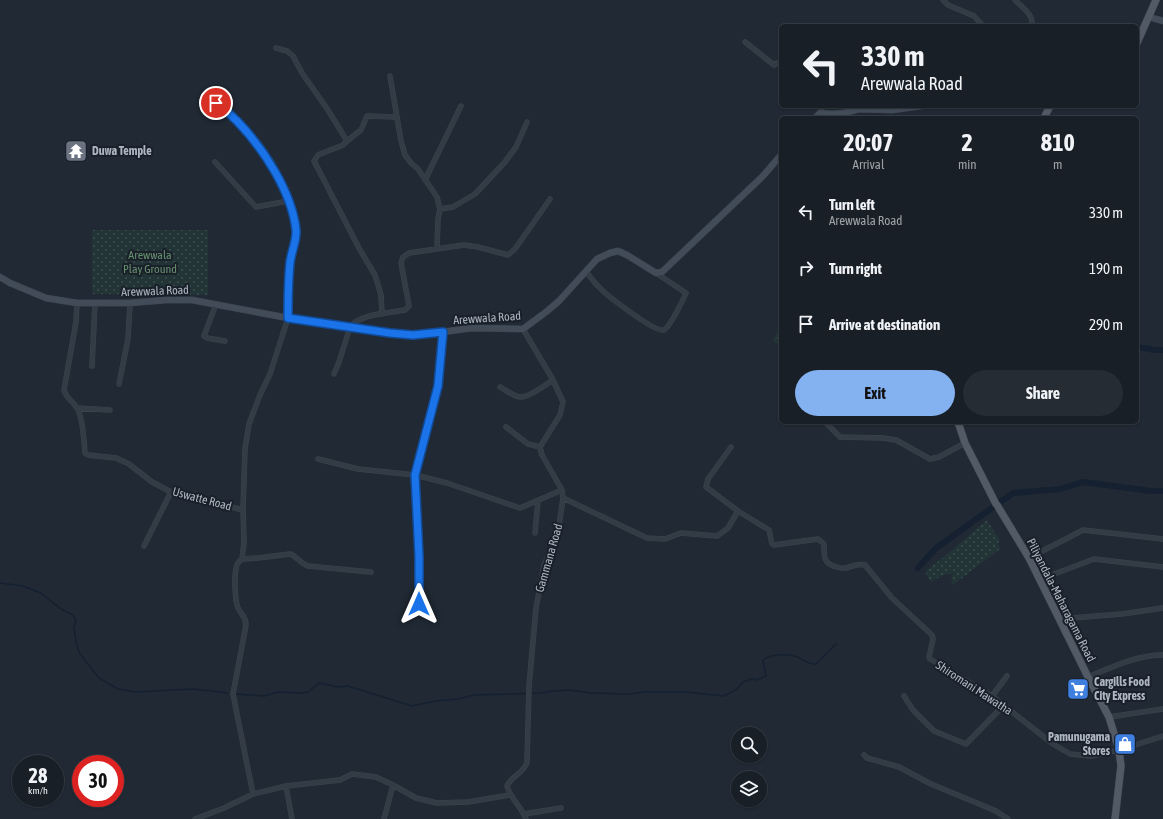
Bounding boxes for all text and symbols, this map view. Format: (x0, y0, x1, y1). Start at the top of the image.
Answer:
icon: left (795, 40, 847, 92)
text: 330 m (861, 40, 924, 72)
text: Arewwala Road (861, 73, 963, 94)
pin (199, 86, 233, 120)
icon: arrive (205, 92, 227, 114)
text: 20:07 (843, 129, 894, 156)
text: 2 (962, 129, 973, 156)
text: 810 (1041, 129, 1075, 156)
temple icon: Duwa Temple (63, 138, 89, 164)
place label: Duwa Temple (92, 144, 152, 158)
text: Arrival (853, 157, 884, 172)
text: min (958, 157, 977, 172)
text: m (1053, 157, 1062, 172)
text: Turn left (829, 196, 875, 213)
icon: left (795, 201, 817, 223)
text: 330 m (1089, 204, 1123, 221)
text: Arewwala Road (829, 213, 903, 228)
park label: Arewwala Play Ground (123, 248, 177, 276)
icon: right (795, 257, 817, 279)
text: Turn right (829, 260, 882, 277)
text: 190 m (1089, 260, 1123, 277)
street label: Arewwala Road (121, 283, 189, 299)
street label: Arewwala Road (453, 309, 521, 327)
icon: arrive (795, 313, 817, 335)
text: Arrive at destination (829, 316, 940, 333)
text: 290 m (1089, 316, 1123, 333)
button: Exit (795, 370, 955, 416)
button: Share (963, 370, 1123, 416)
street label: Uswatte Road (171, 484, 233, 514)
street label: Gammana Road (533, 522, 565, 594)
street label: Piliyandala-Maharagama Road (1024, 536, 1098, 664)
position arrow (398, 583, 440, 625)
street label: Shiromani Mawatha (933, 658, 1015, 718)
place label: Cargills Food City Express (1094, 675, 1150, 703)
supermarket icon: Cargills Food City Express (1065, 676, 1091, 702)
map controls (731, 727, 767, 807)
button: search (731, 727, 767, 763)
place label: Pamunugama Stores (1048, 730, 1111, 758)
shop icon: Pamunugama Stores (1112, 731, 1138, 757)
speed limit sign: 30 (72, 755, 124, 807)
text: 28 (29, 764, 47, 787)
button: layers (731, 771, 767, 807)
text: km/h (28, 785, 48, 796)

